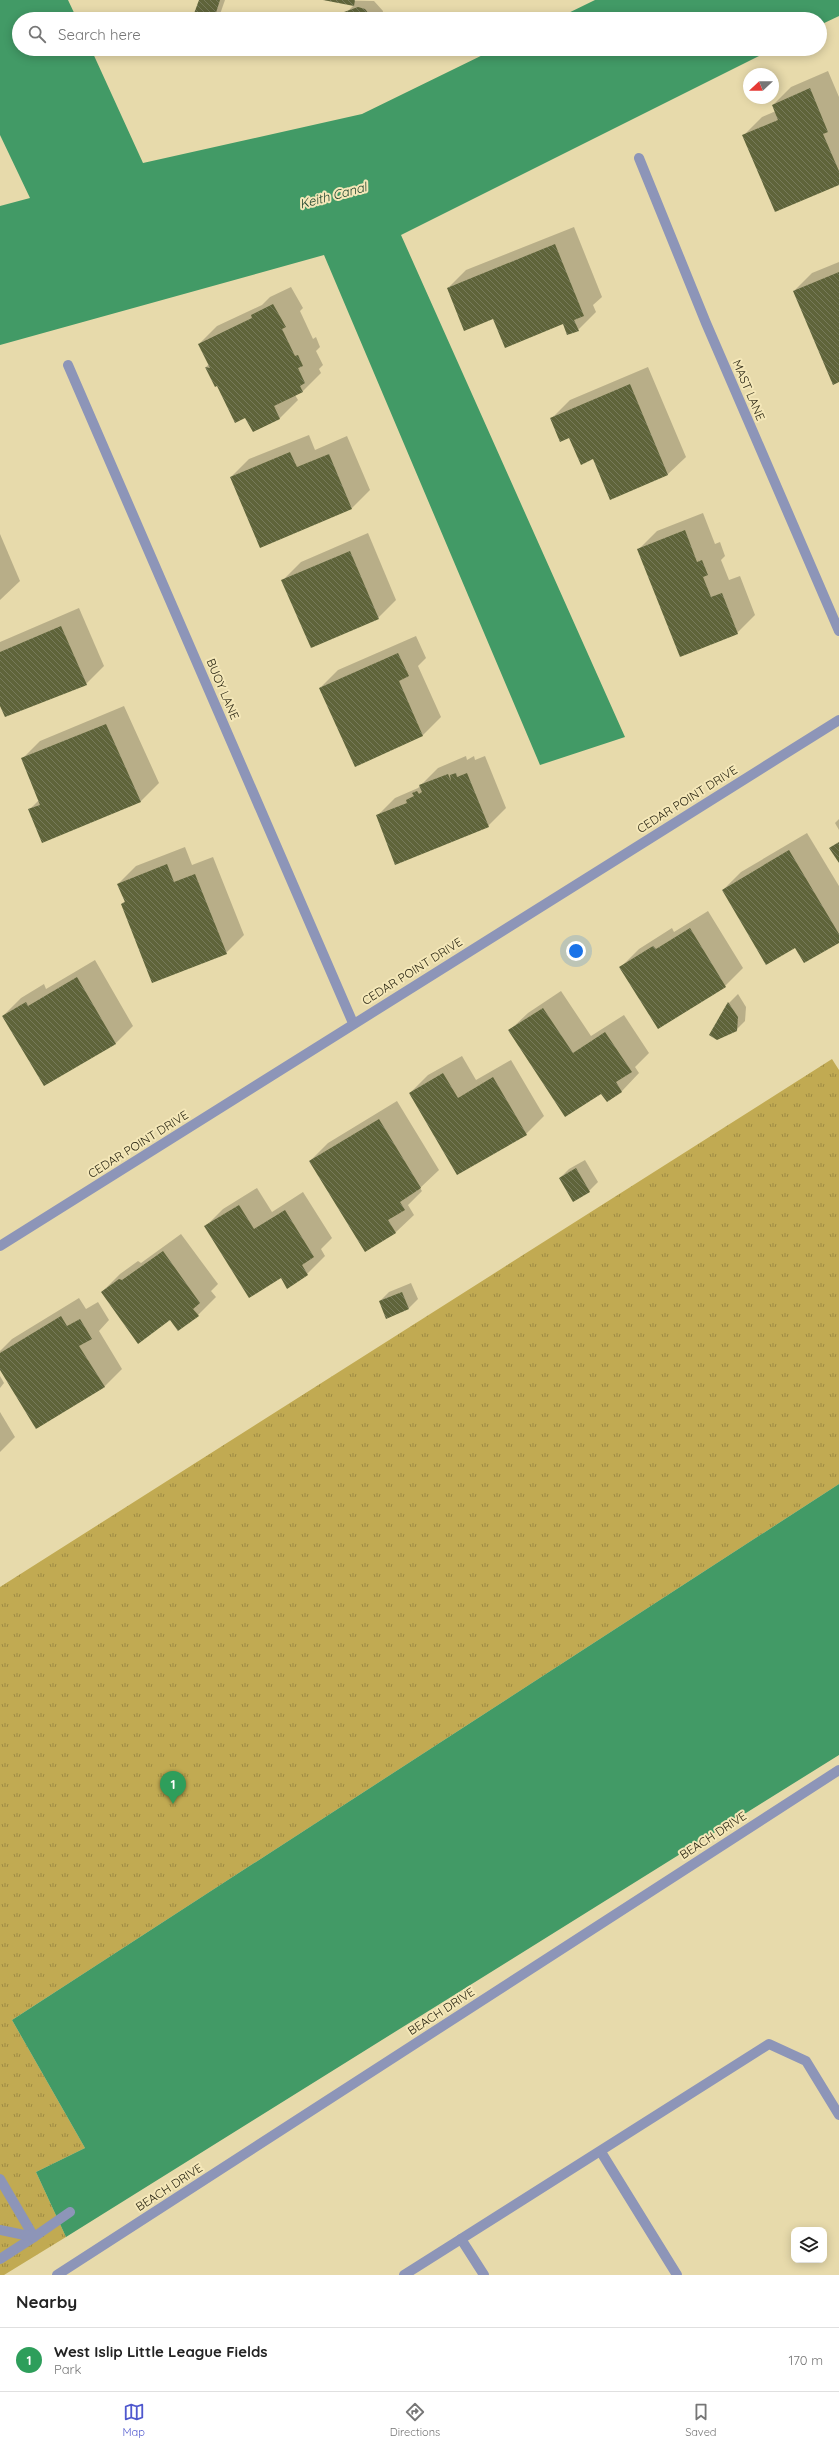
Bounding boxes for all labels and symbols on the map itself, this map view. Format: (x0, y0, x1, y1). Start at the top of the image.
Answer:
north arrow (743, 68, 779, 104)
water label: Keith Canal (298, 178, 370, 212)
street label: MAST LANE (729, 357, 769, 423)
street label: BUOY LANE (203, 656, 243, 722)
street label: CEDAR POINT DRIVE (634, 762, 740, 836)
street label: CEDAR POINT DRIVE (359, 934, 465, 1008)
your location (566, 941, 586, 961)
street label: CEDAR POINT DRIVE (85, 1107, 191, 1181)
pin: 1 (160, 1771, 186, 1804)
street label: BEACH DRIVE (677, 1808, 749, 1862)
street label: BEACH DRIVE (405, 1984, 477, 2038)
street label: BEACH DRIVE (133, 2160, 205, 2214)

